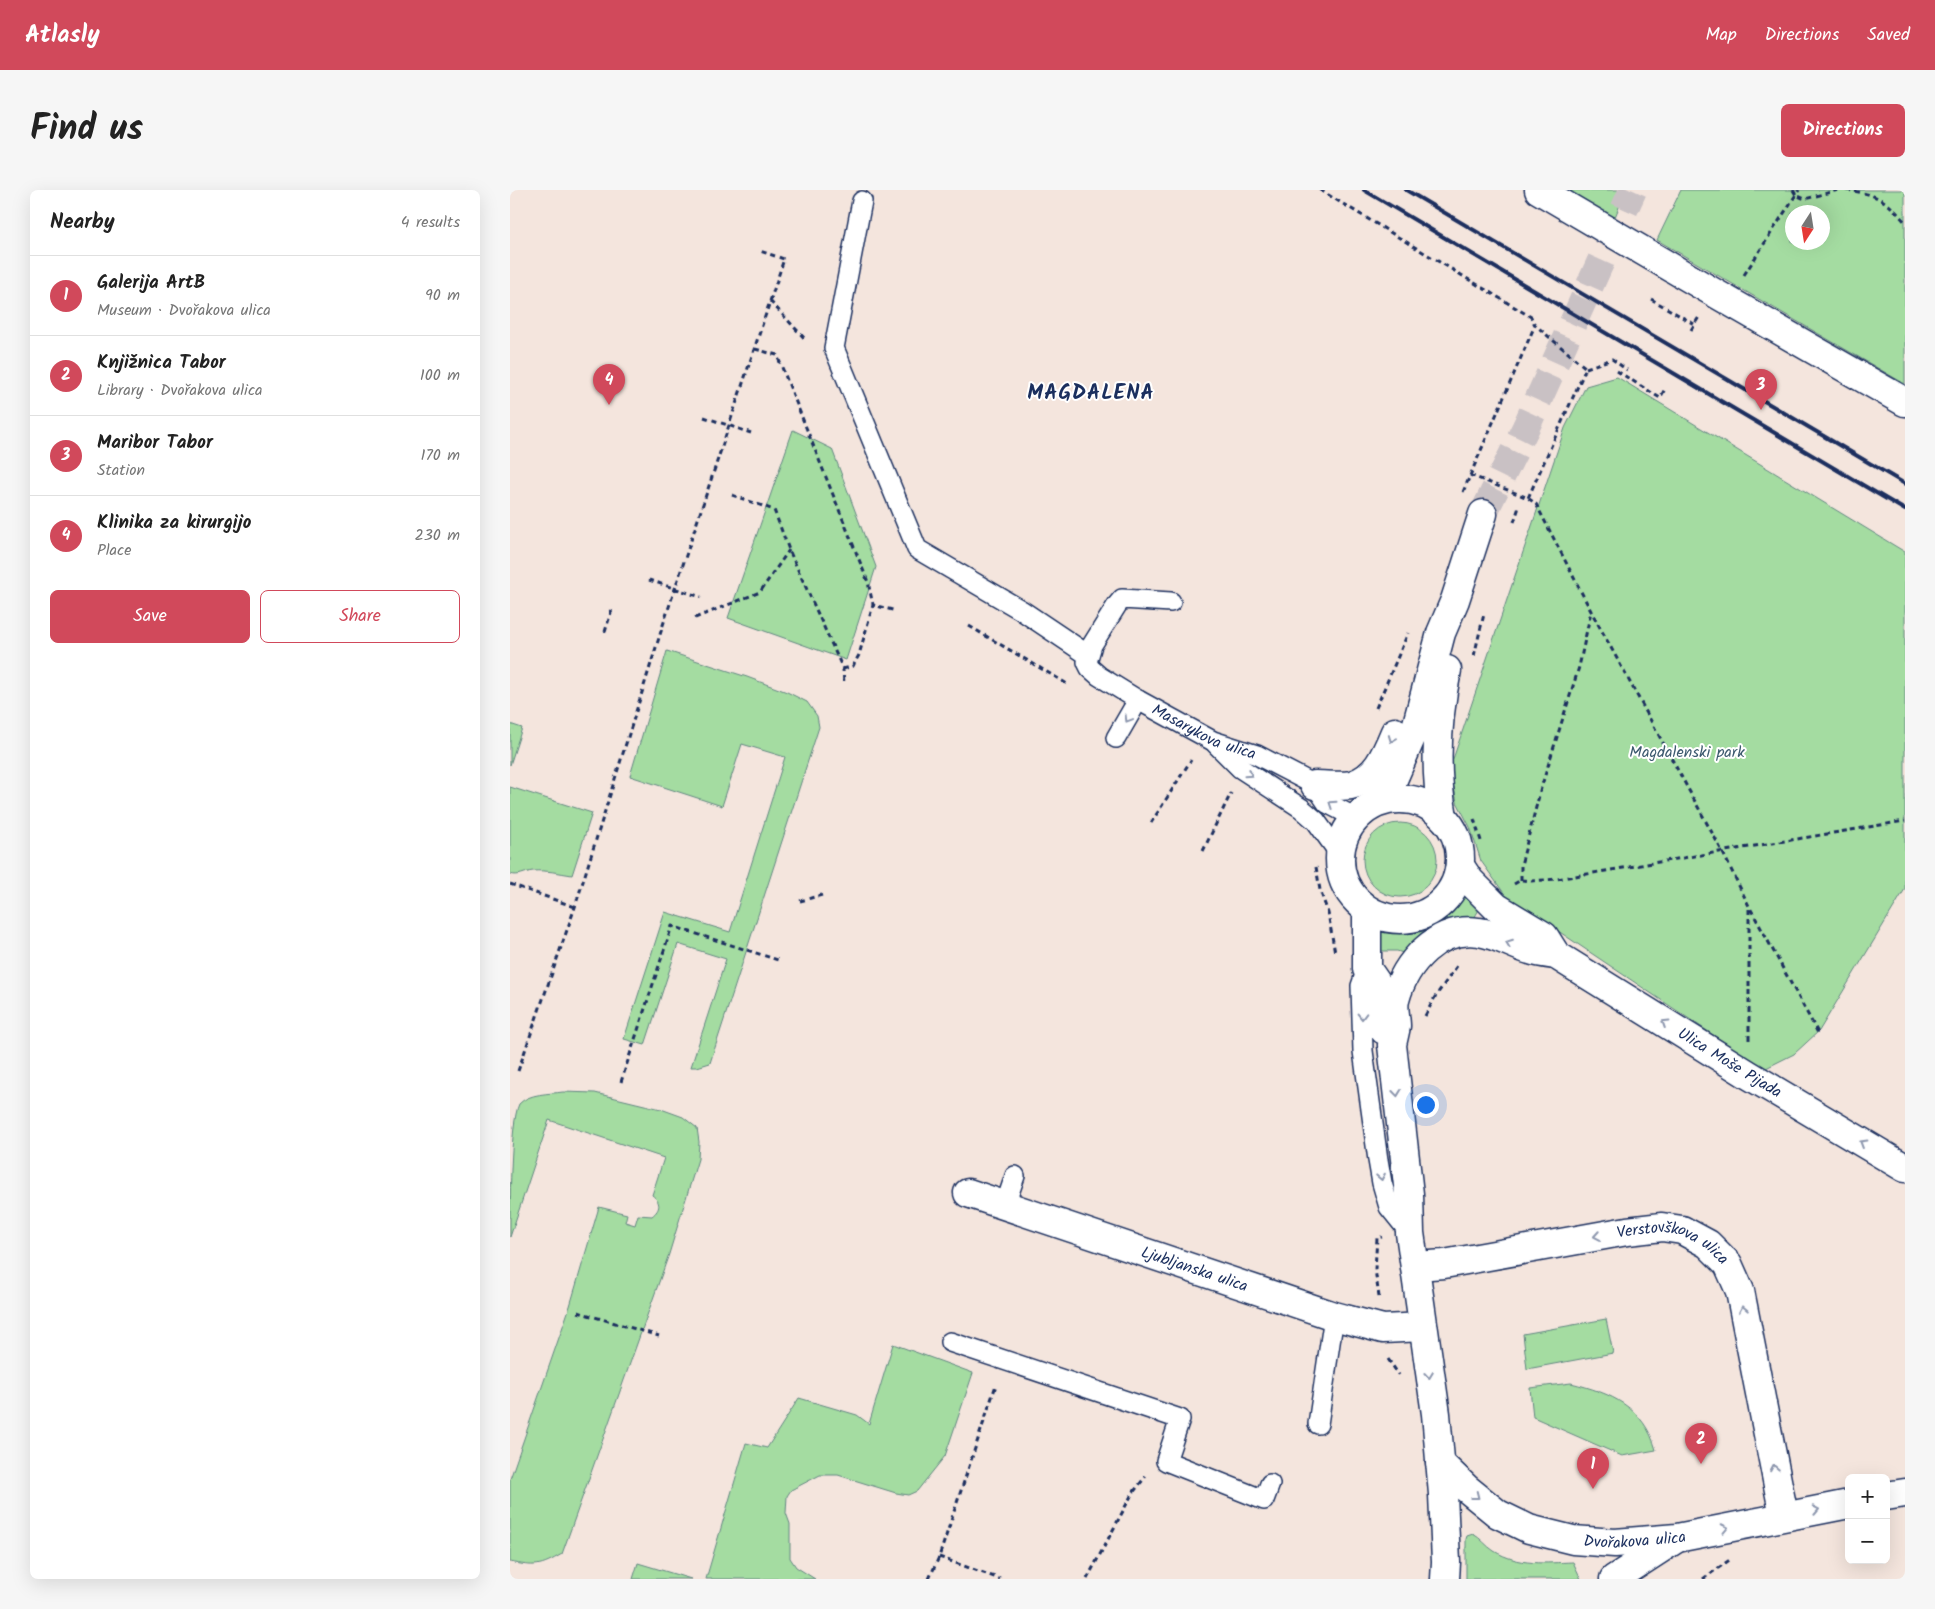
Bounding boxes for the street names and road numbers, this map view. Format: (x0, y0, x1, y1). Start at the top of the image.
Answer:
street label: Masarykova ulica (1147, 697, 1259, 766)
street label: Ulica Moše Pijada (1673, 1021, 1787, 1104)
street label: Verstovškova ulica (1615, 1214, 1735, 1271)
street label: Ljubljanska ulica (1138, 1240, 1251, 1299)
street label: Dvořakova ulica (1583, 1524, 1688, 1556)

